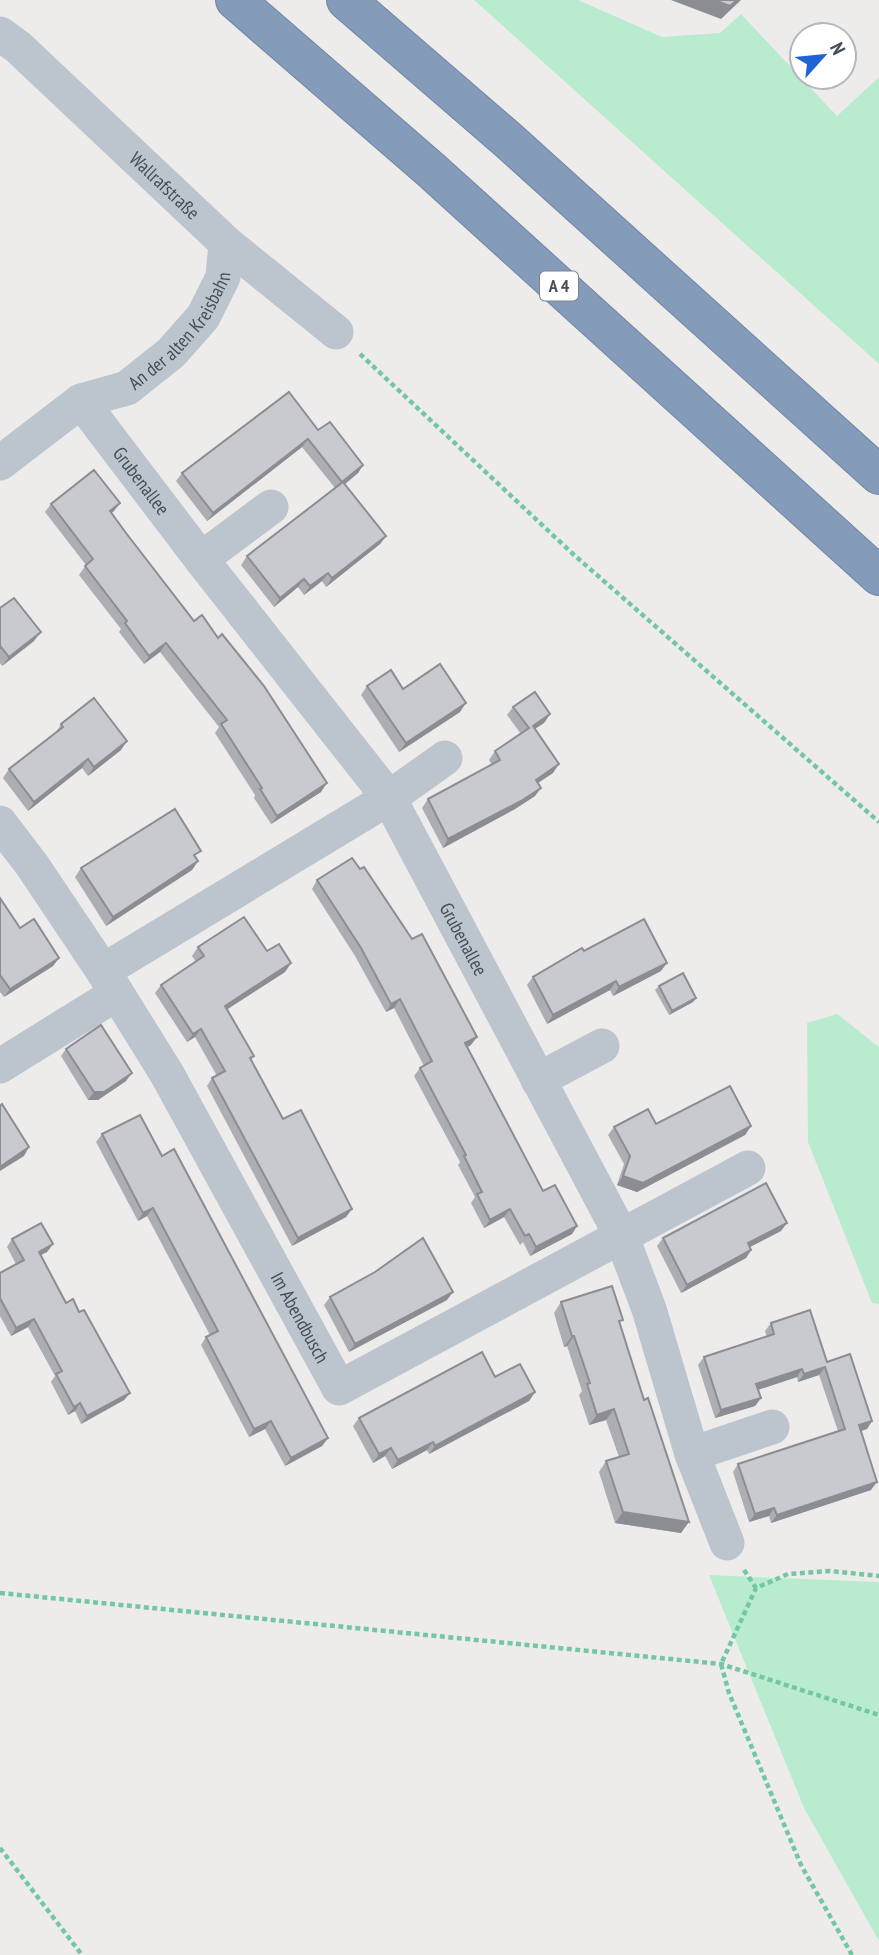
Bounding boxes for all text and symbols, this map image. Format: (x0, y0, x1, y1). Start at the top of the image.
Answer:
north arrow (788, 21, 858, 91)
text: N (825, 38, 851, 58)
street label: Wallrafstraße (125, 146, 205, 224)
street label: An der alten Kreisbahn (123, 271, 235, 395)
road number: A 4 (540, 272, 578, 300)
street label: Grubenallee (108, 442, 175, 520)
street label: Grubenallee (435, 898, 493, 980)
street label: Im Abendbusch (266, 1268, 335, 1367)

